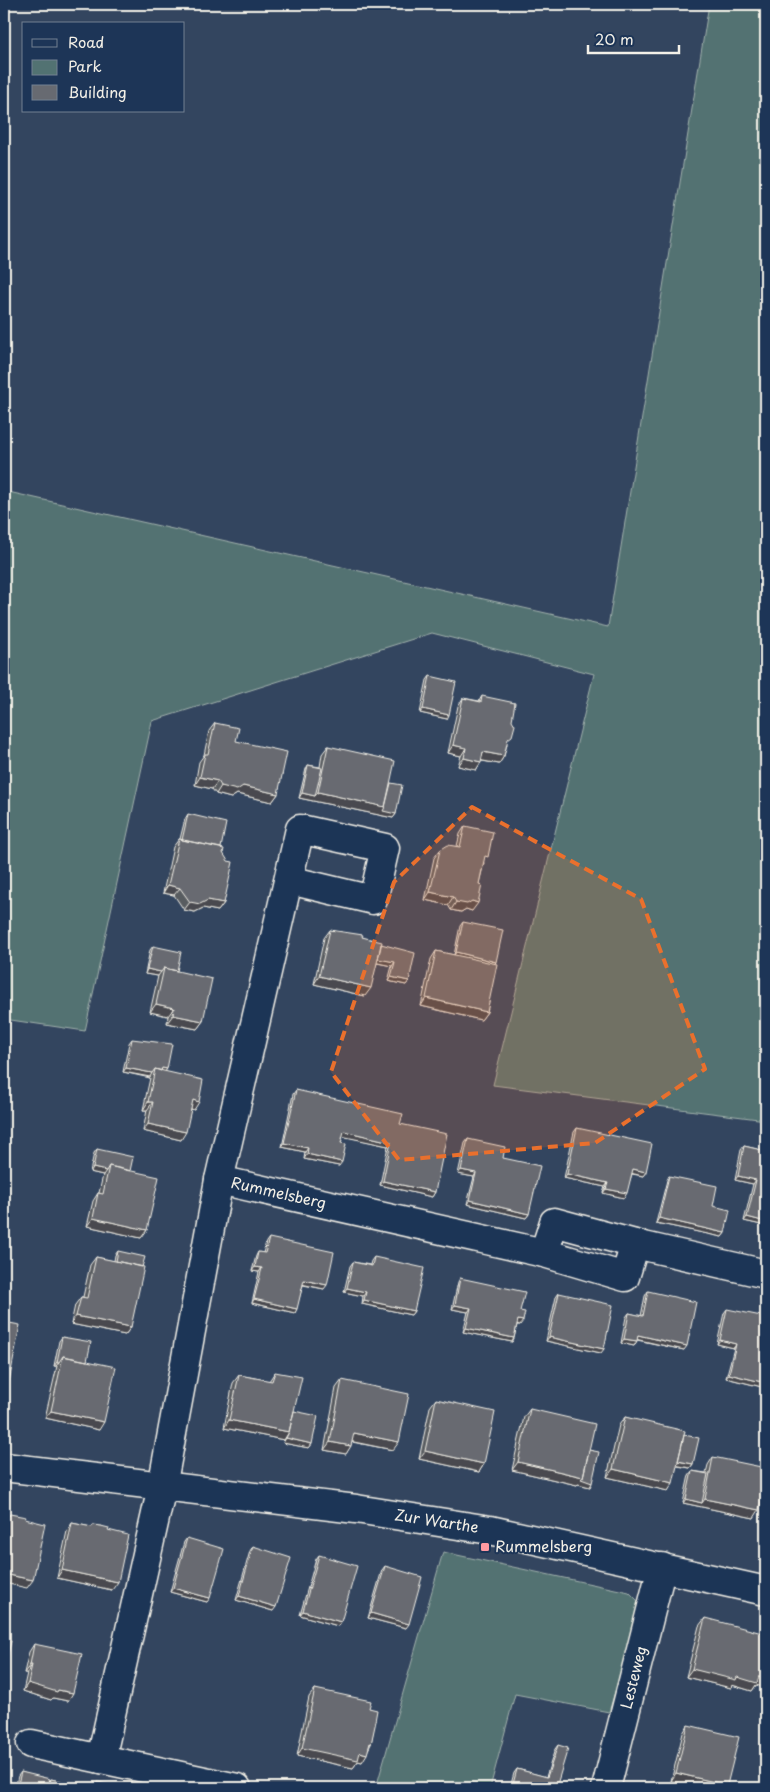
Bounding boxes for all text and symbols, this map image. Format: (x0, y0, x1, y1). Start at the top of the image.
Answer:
legend (22, 22, 185, 112)
scale bar (588, 22, 679, 54)
text: 20 m (595, 27, 634, 50)
text: Road (68, 30, 104, 53)
text: Park (68, 54, 102, 77)
text: Building (68, 80, 127, 103)
street label: Rummelsberg (229, 1170, 329, 1214)
street label: Zur Warthe (393, 1502, 480, 1538)
place label: Rummelsberg (495, 1534, 592, 1557)
marker: Rummelsberg (479, 1541, 491, 1553)
street label: Lesteweg (613, 1643, 652, 1711)

